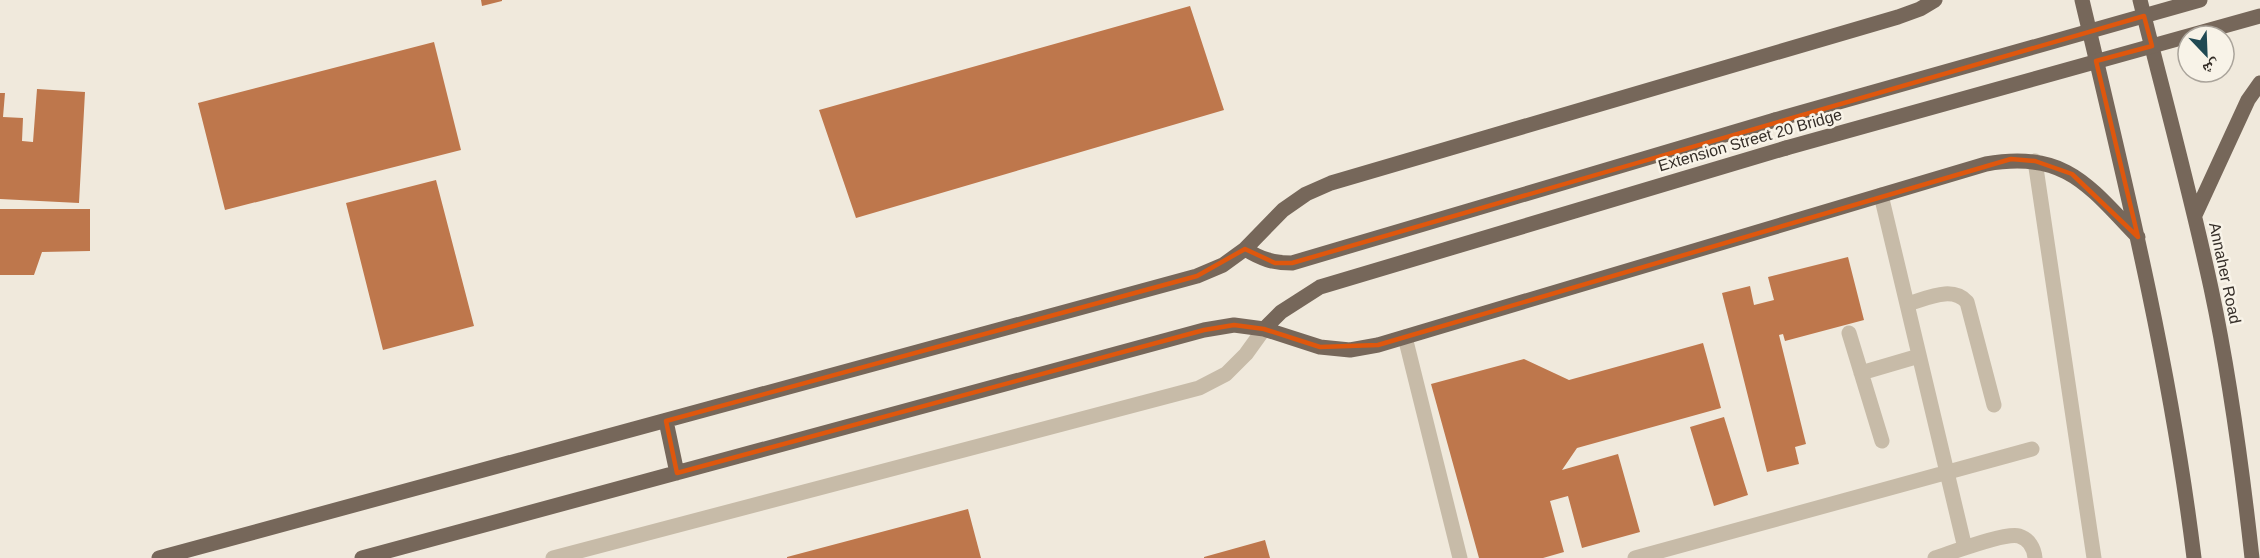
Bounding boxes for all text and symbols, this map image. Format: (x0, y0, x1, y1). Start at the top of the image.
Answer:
north arrow (2176, 24, 2236, 84)
text: ش (2200, 55, 2223, 78)
street label: Extension Street 20 Bridge (1656, 106, 1844, 174)
street label: Annaher Road (2206, 221, 2244, 325)

